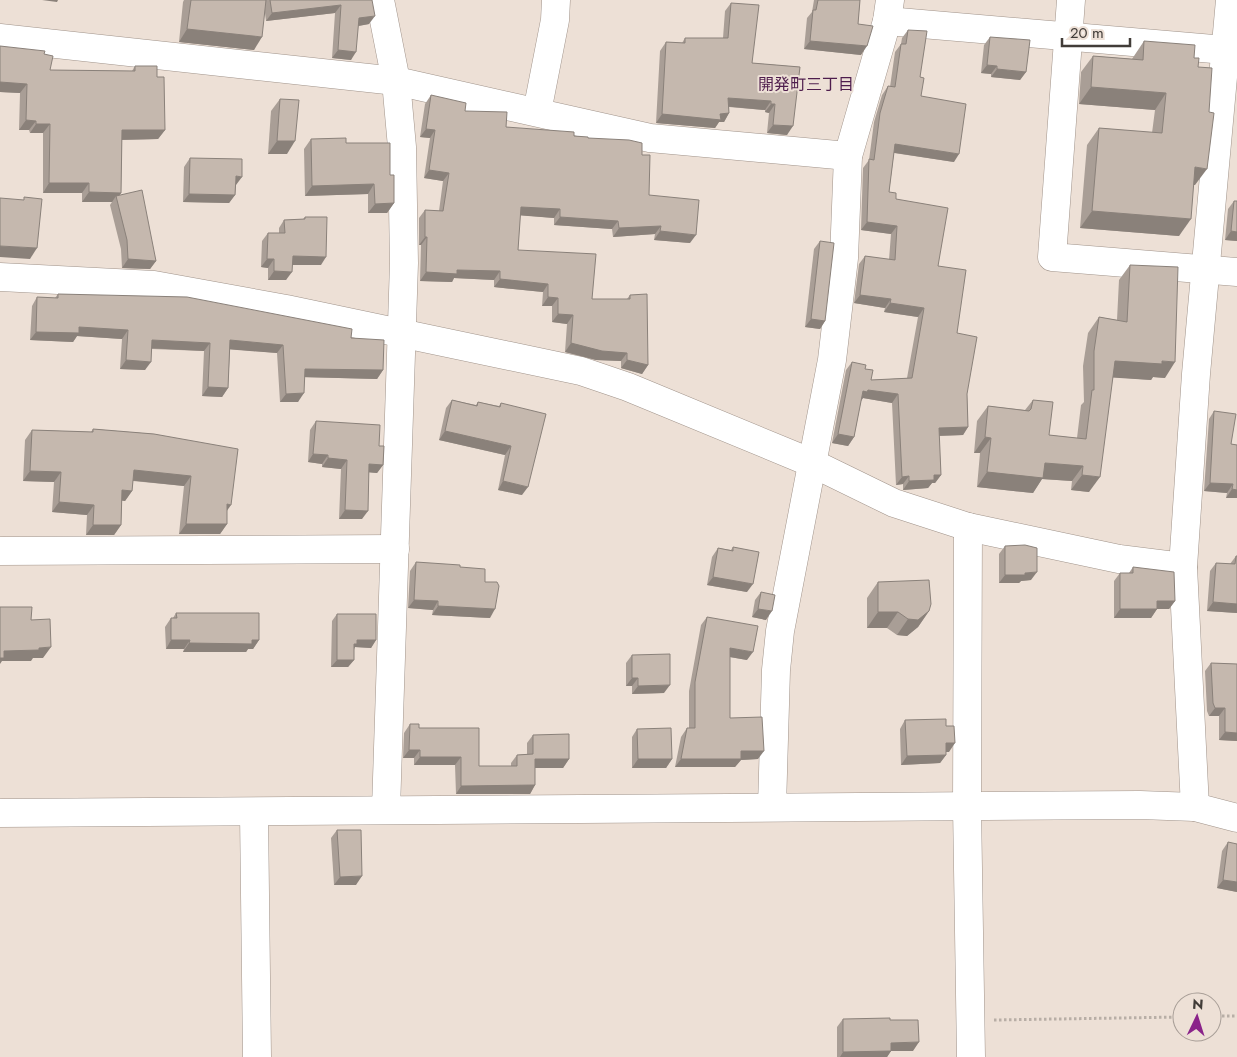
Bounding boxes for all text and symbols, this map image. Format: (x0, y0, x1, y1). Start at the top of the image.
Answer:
scale bar (1062, 15, 1130, 47)
text: 20 m (1070, 22, 1104, 44)
district label: 開発町三丁目 (758, 73, 854, 96)
north arrow (1172, 992, 1222, 1042)
text: N (1192, 994, 1204, 1014)

